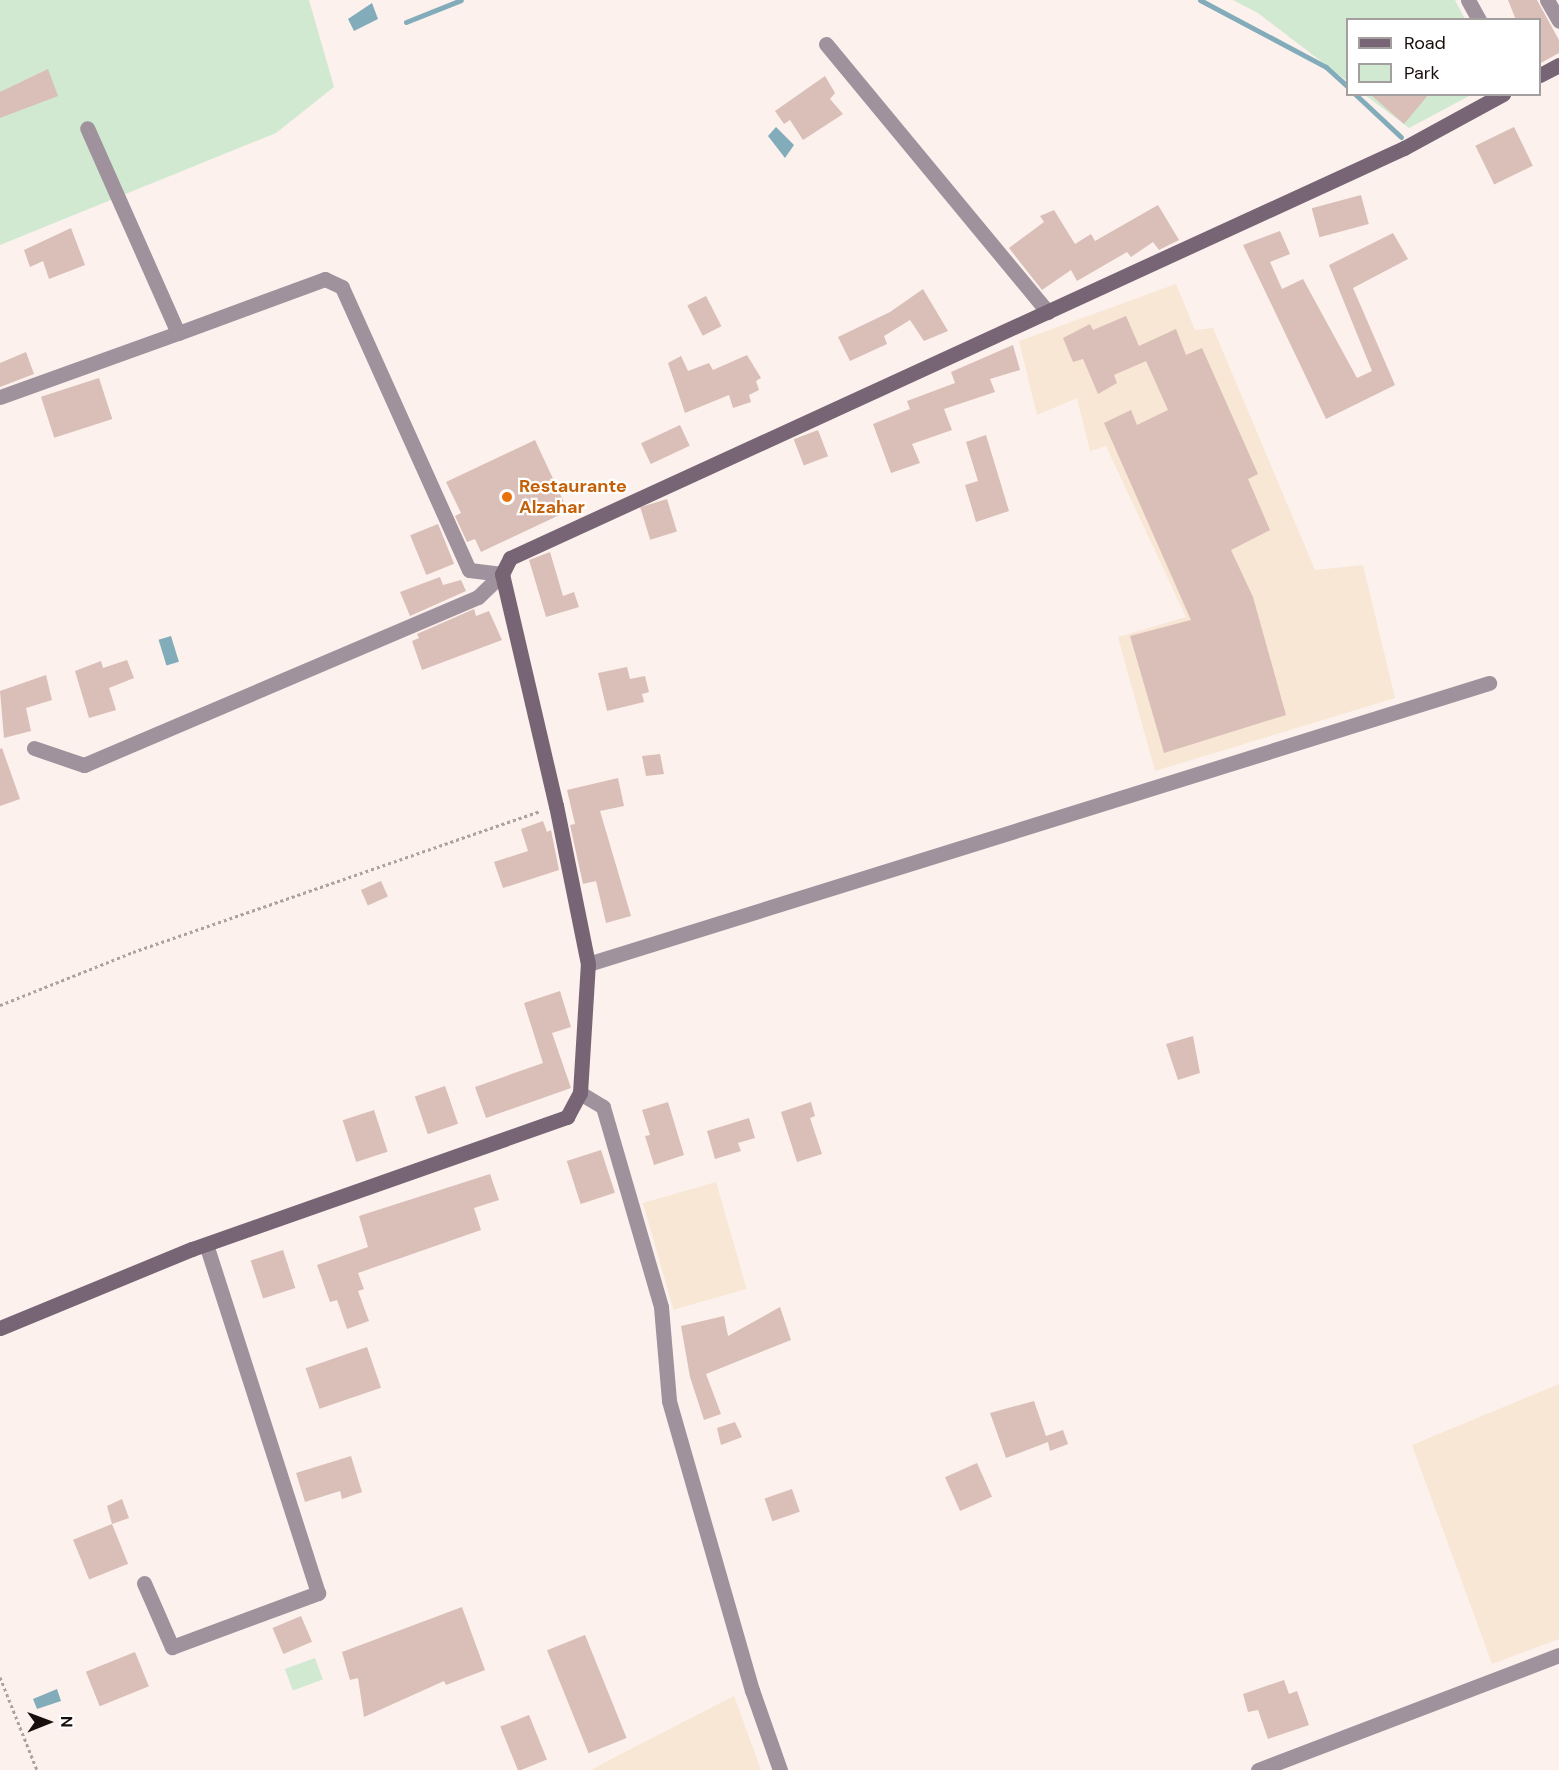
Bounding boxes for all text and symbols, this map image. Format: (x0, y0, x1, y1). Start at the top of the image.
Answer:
legend (1346, 18, 1541, 96)
text: Road (1404, 31, 1446, 55)
text: Park (1404, 61, 1440, 85)
place label: Restaurante Alzahar (519, 476, 627, 518)
marker: Restaurante Alzahar (500, 490, 514, 504)
north arrow (18, 1692, 78, 1752)
text: N (56, 1716, 77, 1728)

